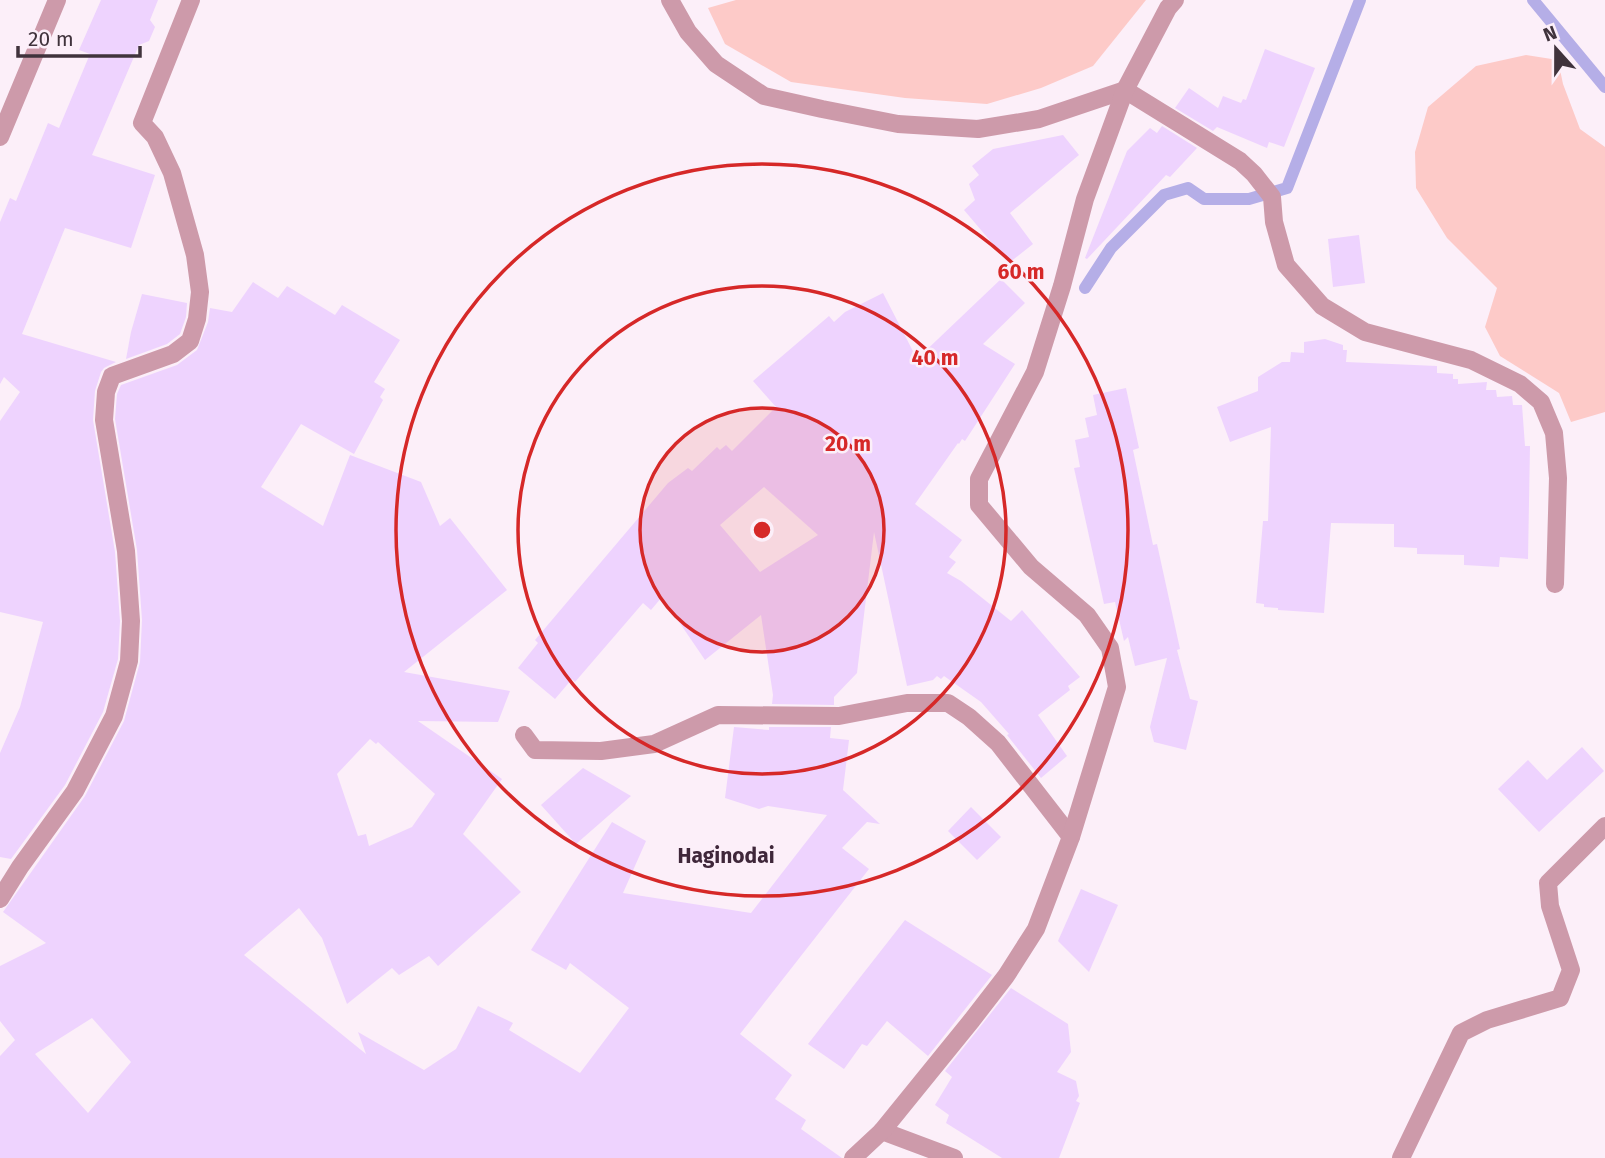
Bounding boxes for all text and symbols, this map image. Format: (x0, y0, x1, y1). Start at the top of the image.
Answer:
scale bar (18, 14, 140, 58)
north arrow (1521, 14, 1591, 84)
text: N (1540, 21, 1560, 47)
text: 20 m (28, 26, 74, 52)
text: 60 m (998, 259, 1044, 285)
text: 40 m (912, 345, 958, 371)
text: 20 m (825, 431, 871, 457)
centre of rings (750, 518, 774, 542)
district label: Haginodai (677, 843, 775, 869)

